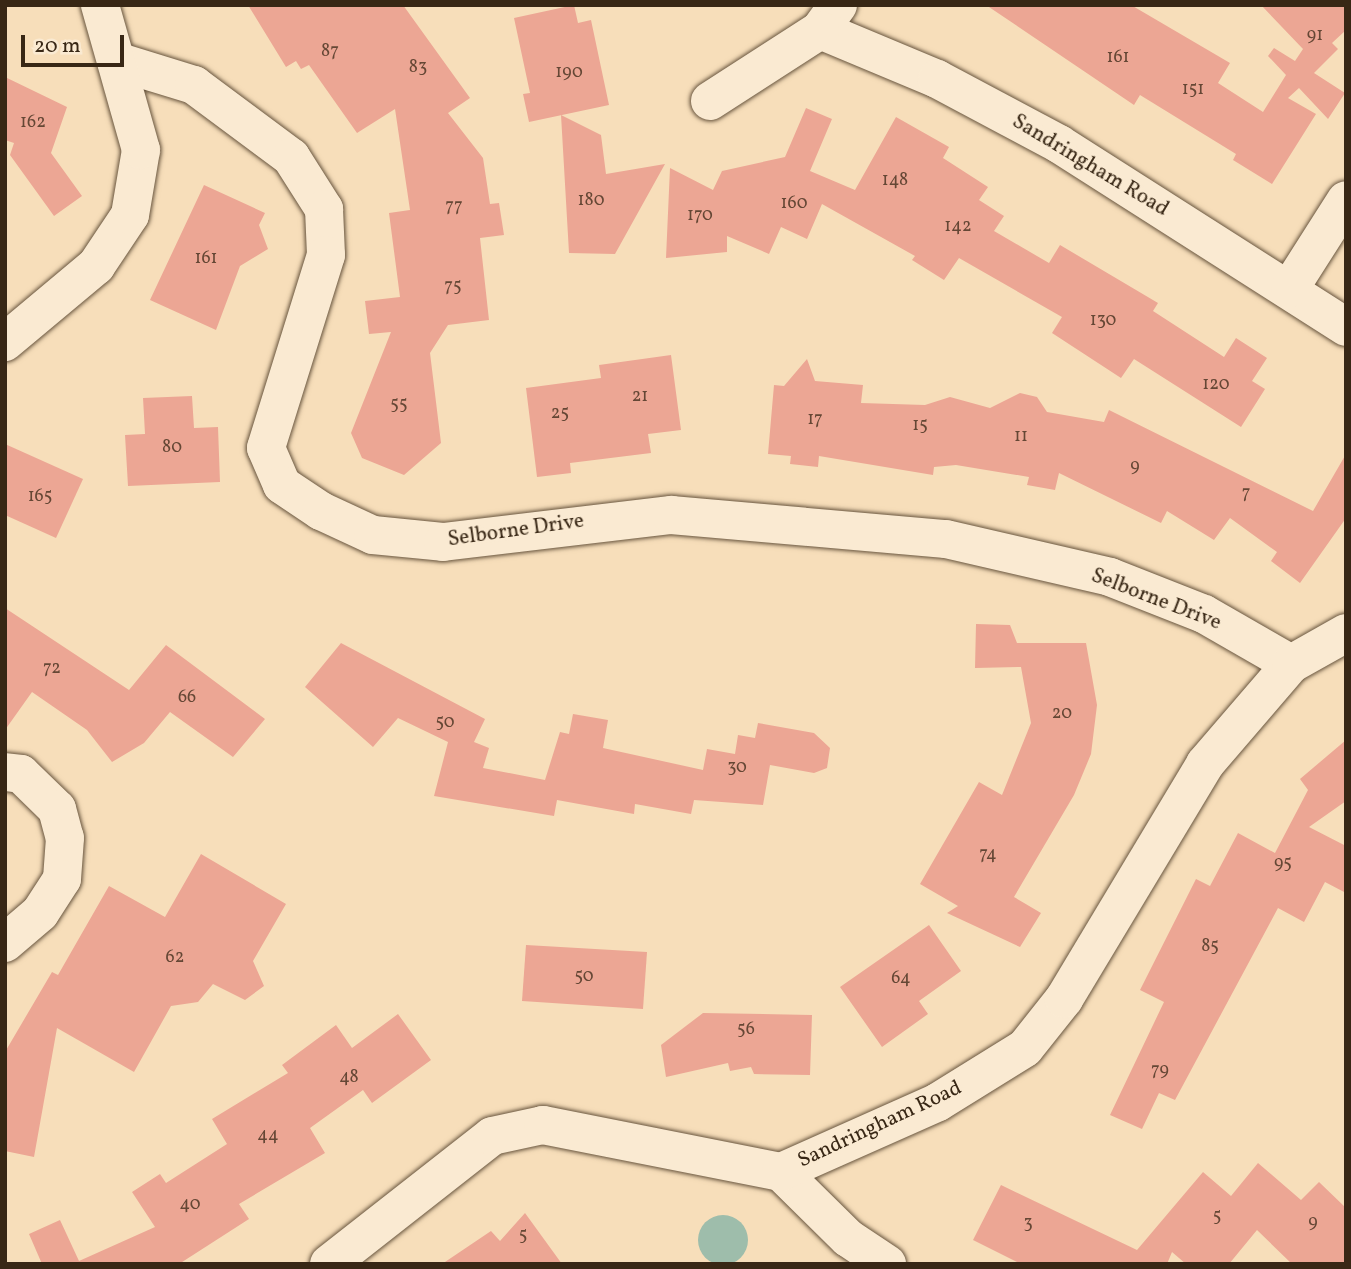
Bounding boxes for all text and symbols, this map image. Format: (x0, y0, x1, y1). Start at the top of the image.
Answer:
scale bar (24, 21, 128, 65)
house number: 91 (1307, 25, 1323, 47)
text: 20 m (34, 32, 80, 61)
house number: 87 (321, 41, 339, 63)
house number: 161 (1106, 47, 1130, 69)
house number: 83 (409, 57, 427, 79)
house number: 190 (555, 62, 583, 84)
house number: 151 (1182, 79, 1204, 101)
street label: Sandringham Road (1007, 109, 1173, 223)
house number: 162 (20, 112, 46, 134)
house number: 148 (882, 170, 908, 192)
house number: 180 (578, 190, 604, 212)
house number: 160 (781, 193, 807, 215)
house number: 77 (445, 196, 463, 218)
house number: 170 (687, 205, 713, 227)
house number: 142 (944, 216, 972, 238)
house number: 161 (194, 248, 218, 270)
house number: 75 (444, 276, 462, 298)
house number: 130 (1090, 310, 1116, 332)
house number: 120 (1202, 374, 1230, 396)
house number: 21 (632, 386, 648, 408)
house number: 55 (390, 394, 408, 416)
house number: 25 (551, 403, 569, 425)
house number: 17 (807, 409, 823, 431)
house number: 15 (912, 415, 928, 437)
house number: 11 (1014, 426, 1028, 448)
house number: 80 (162, 437, 182, 459)
house number: 9 (1130, 456, 1140, 478)
house number: 7 (1242, 483, 1250, 505)
house number: 165 (28, 486, 52, 508)
street label: Selborne Drive (446, 509, 586, 553)
street label: Selborne Drive (1087, 564, 1225, 636)
house number: 72 (43, 658, 61, 680)
house number: 66 (178, 687, 196, 709)
house number: 20 (1052, 703, 1072, 725)
house number: 50 (435, 712, 455, 734)
house number: 30 (727, 757, 747, 779)
house number: 74 (979, 844, 997, 866)
house number: 95 (1274, 853, 1292, 875)
house number: 85 (1201, 936, 1219, 958)
house number: 62 (166, 947, 184, 969)
house number: 50 (574, 966, 594, 988)
house number: 64 (891, 968, 911, 990)
house number: 56 (737, 1019, 755, 1041)
house number: 79 (1151, 1060, 1169, 1082)
house number: 48 (339, 1067, 359, 1089)
street label: Sandringham Road (794, 1076, 966, 1174)
house number: 44 (257, 1125, 279, 1147)
house number: 40 (179, 1194, 201, 1216)
house number: 5 (1213, 1206, 1221, 1228)
house number: 9 (1308, 1212, 1318, 1234)
house number: 3 (1023, 1213, 1033, 1235)
house number: 5 (519, 1225, 527, 1247)

